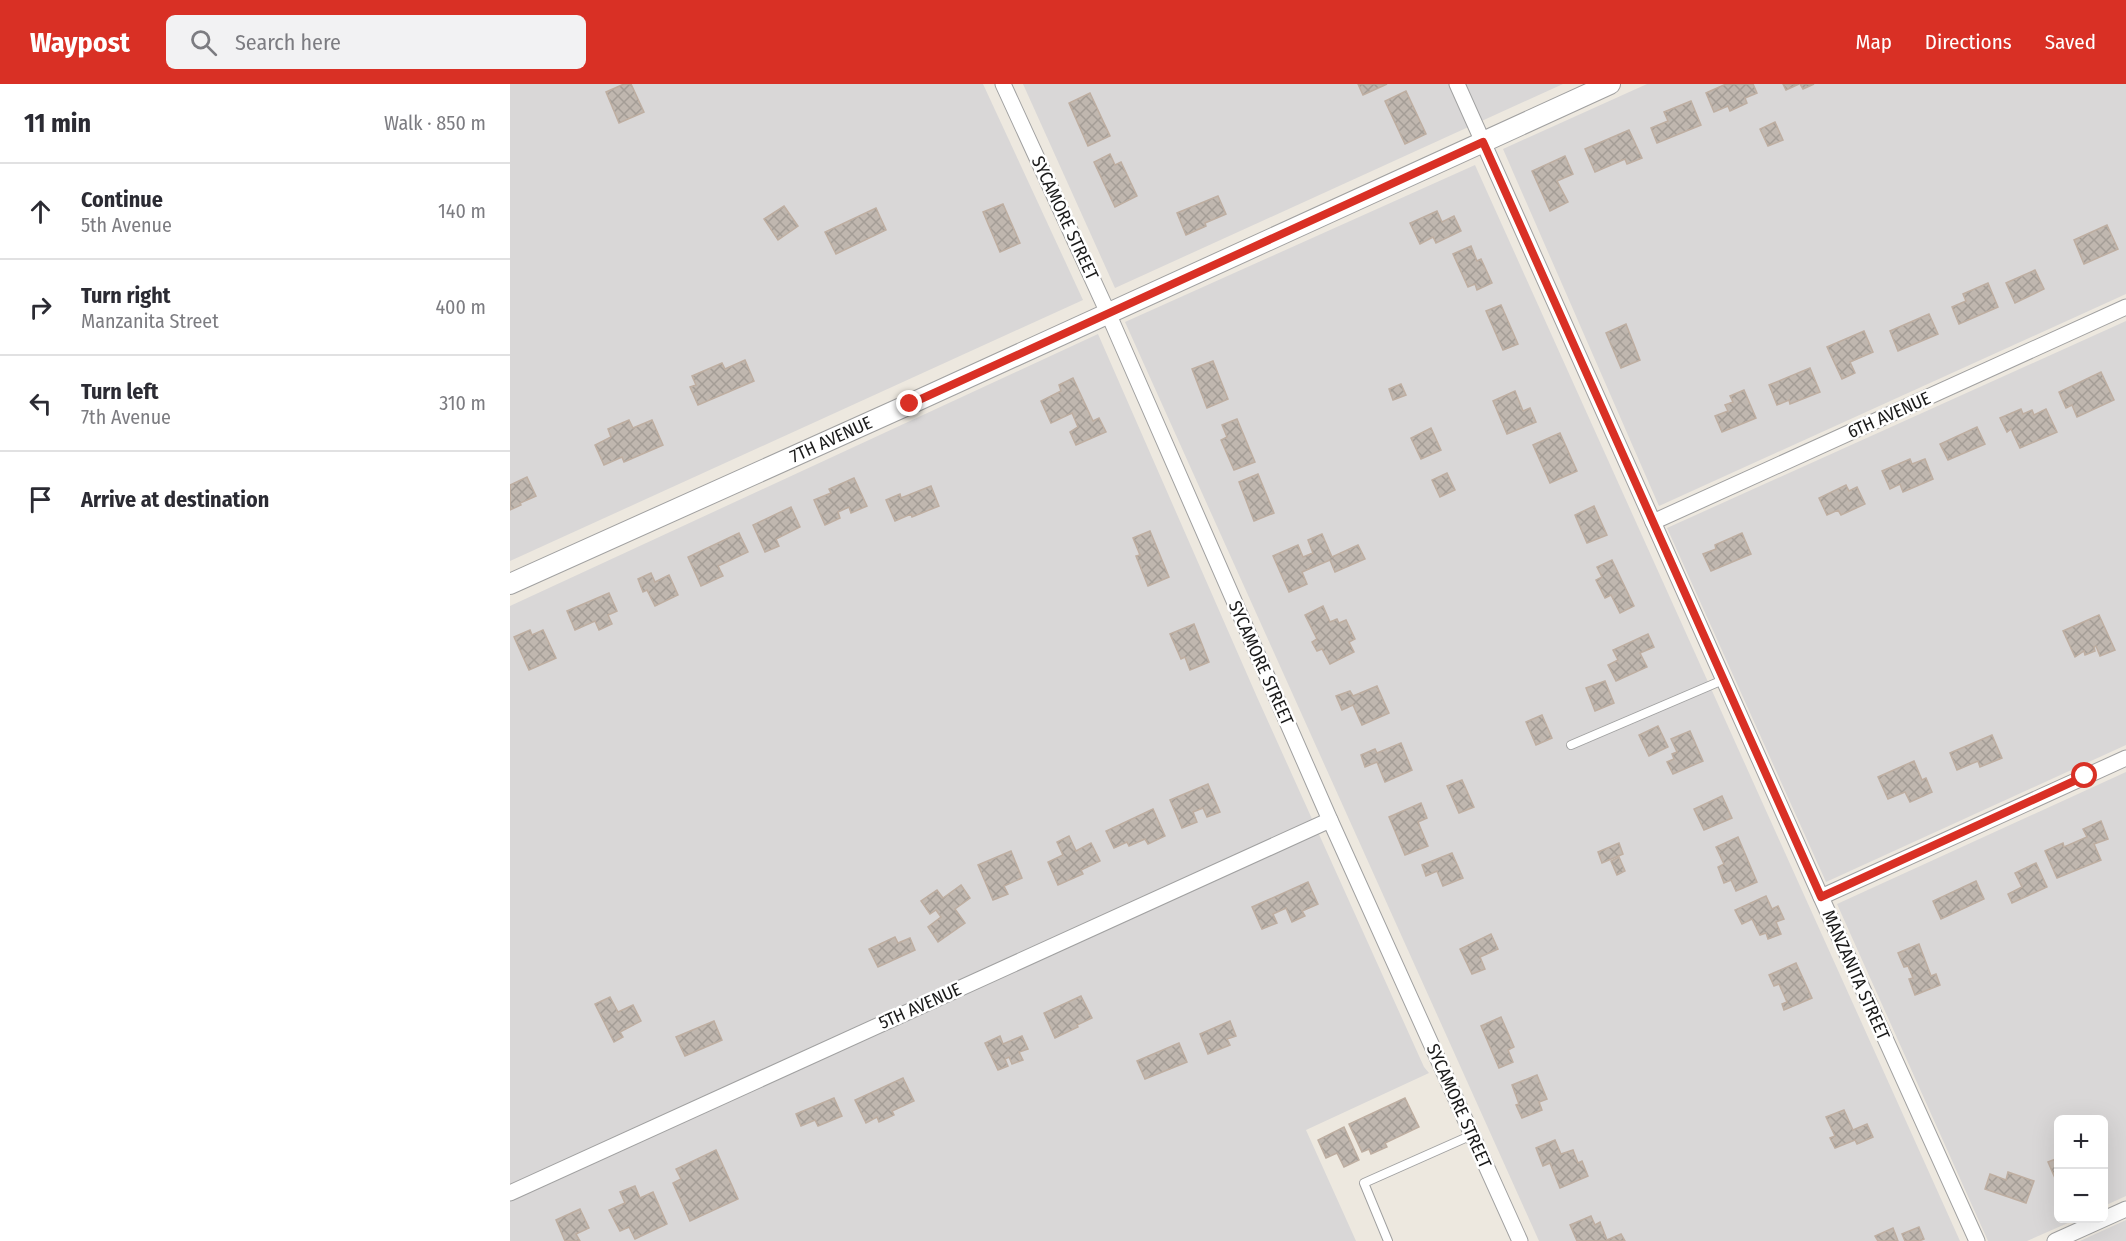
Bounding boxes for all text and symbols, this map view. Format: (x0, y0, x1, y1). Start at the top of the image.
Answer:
search box (166, 15, 586, 69)
text: Waypost (30, 26, 130, 59)
icon: search (187, 26, 220, 59)
text: Search here (235, 29, 341, 56)
text: Map (1855, 29, 1892, 55)
text: Directions (1925, 29, 2012, 55)
text: Saved (2045, 29, 2096, 55)
text: 11 min (24, 108, 91, 139)
text: Walk · 850 m (384, 111, 486, 135)
street label: SYCAMORE STREET (1027, 153, 1104, 284)
text: Continue (81, 186, 163, 213)
icon: ahead (24, 195, 57, 228)
text: 140 m (438, 199, 486, 223)
text: 5th Avenue (81, 213, 172, 237)
text: Turn right (81, 282, 170, 309)
icon: right (24, 291, 57, 324)
text: 400 m (435, 295, 486, 319)
text: Manzanita Street (81, 309, 219, 333)
text: Turn left (81, 378, 159, 405)
icon: left (24, 387, 57, 420)
street label: 6TH AVENUE (1844, 387, 1934, 443)
route end (896, 390, 922, 416)
text: 310 m (439, 391, 486, 415)
text: 7th Avenue (81, 405, 171, 429)
street label: 7TH AVENUE (787, 412, 875, 468)
icon: arrive (24, 483, 57, 516)
text: Arrive at destination (81, 486, 269, 513)
street label: SYCAMORE STREET (1224, 597, 1299, 729)
route start (2071, 762, 2097, 788)
street label: MANZANITA STREET (1818, 907, 1895, 1044)
street label: 5TH AVENUE (875, 978, 965, 1034)
street label: SYCAMORE STREET (1422, 1040, 1497, 1172)
map controls (2054, 1115, 2108, 1223)
button: + (2054, 1115, 2108, 1169)
button: − (2054, 1169, 2108, 1223)

